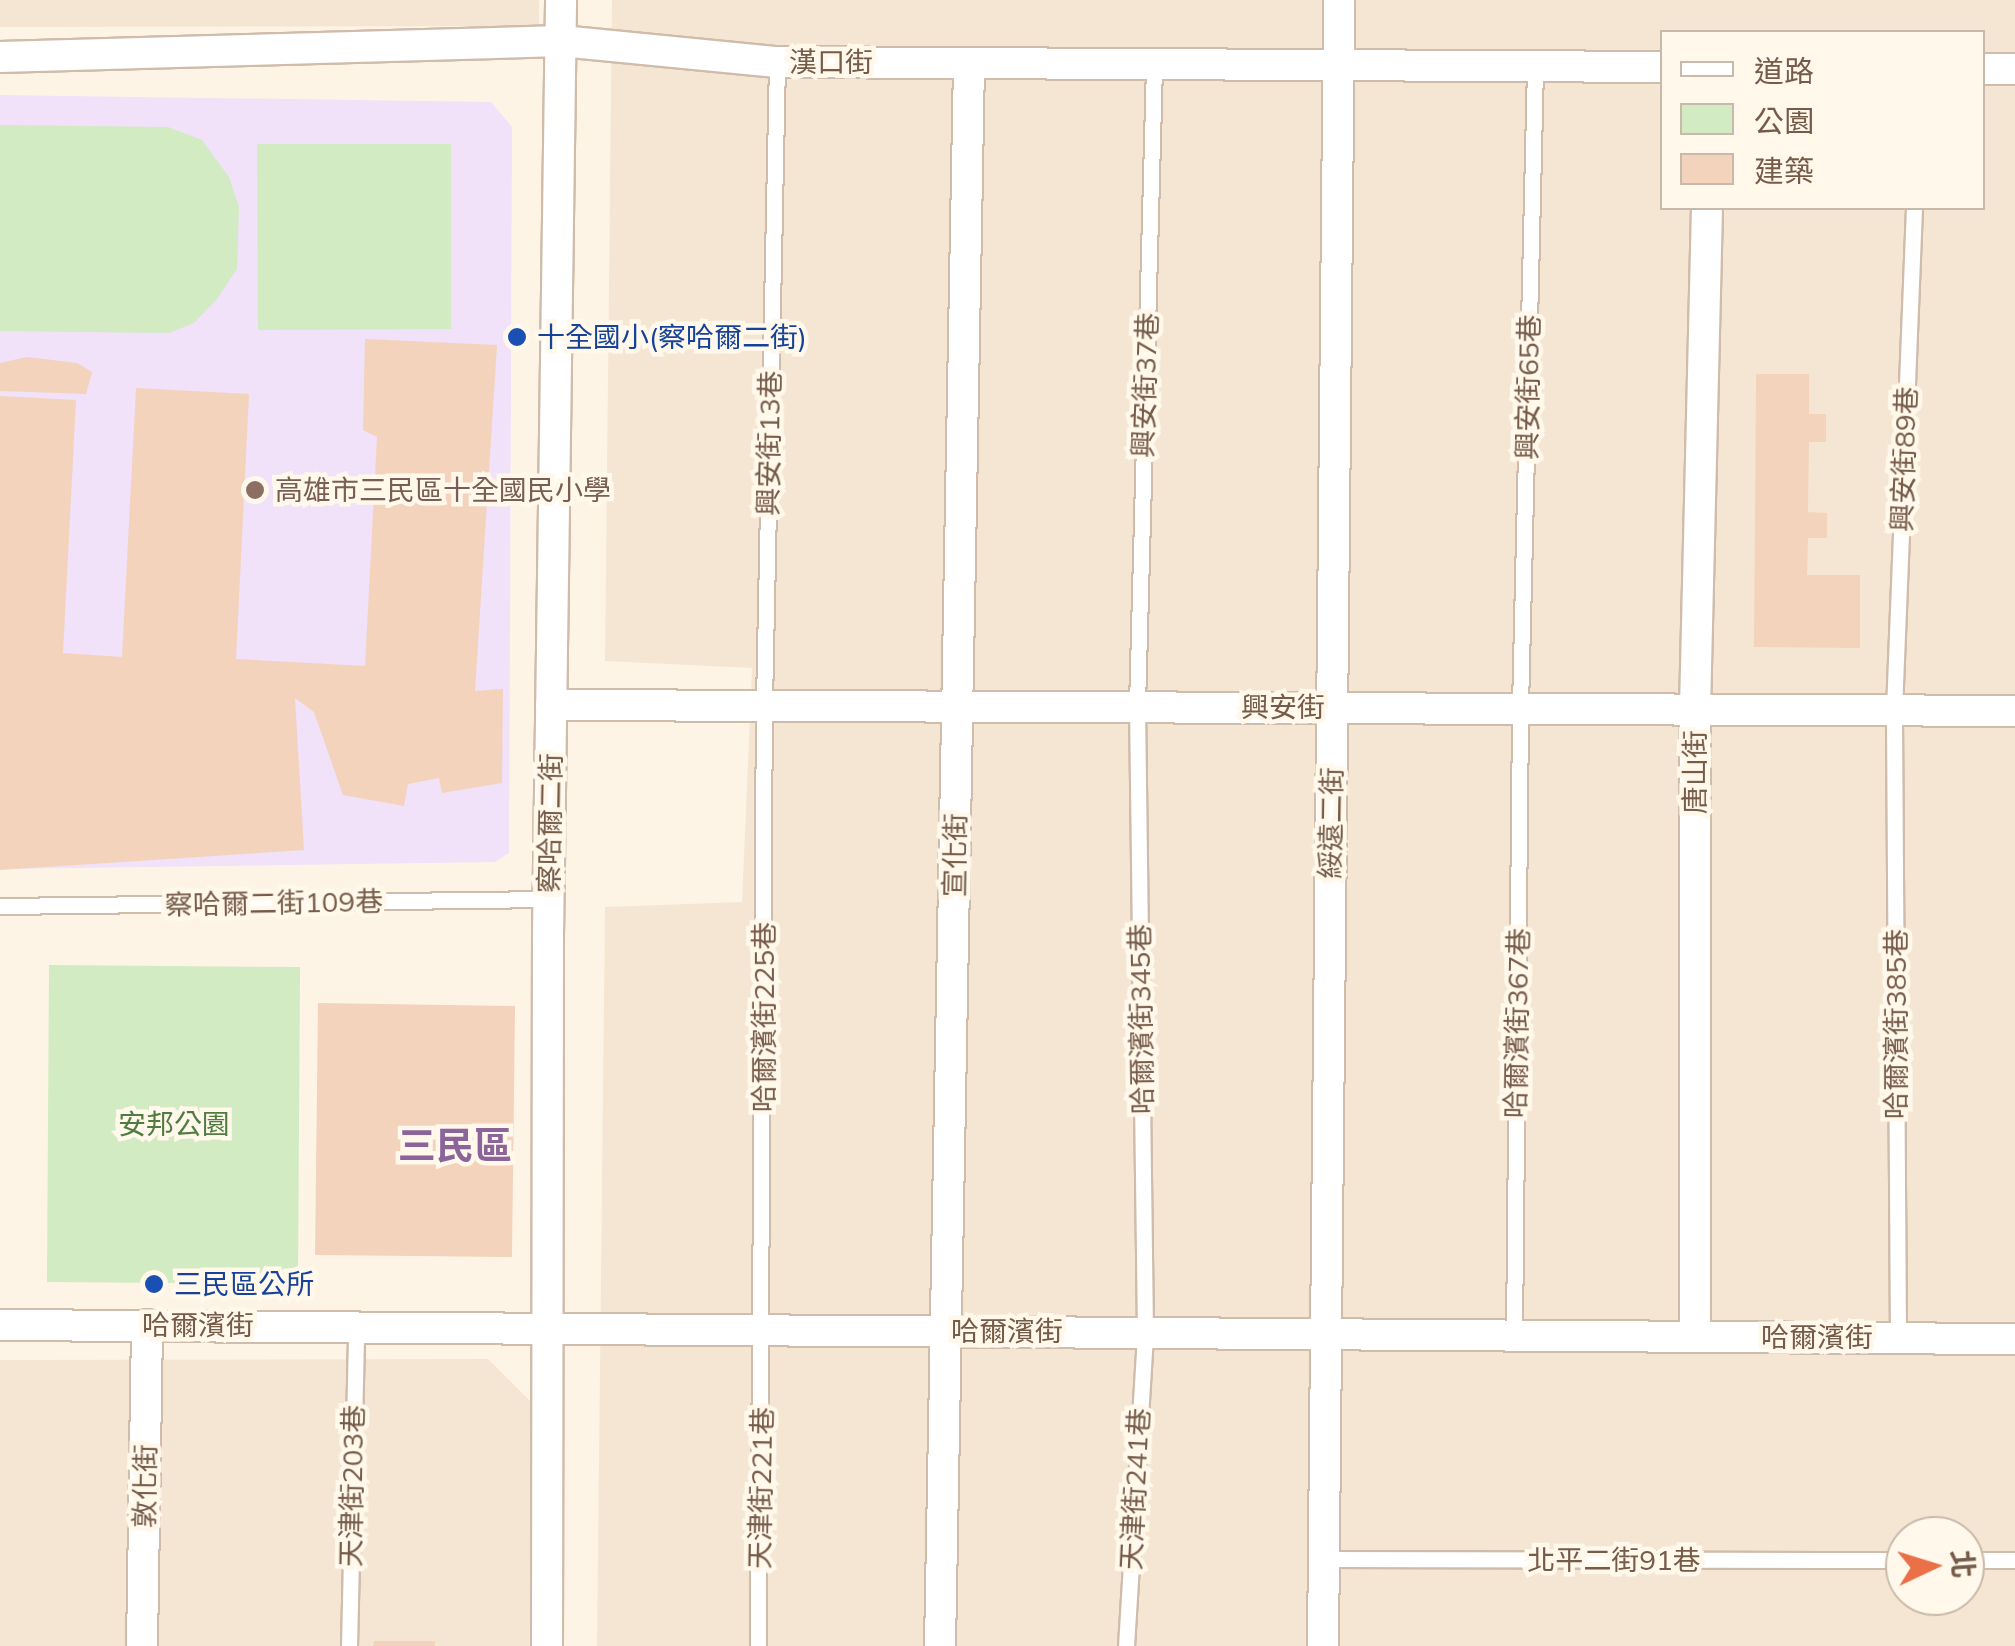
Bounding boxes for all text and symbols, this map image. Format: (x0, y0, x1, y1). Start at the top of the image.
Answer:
legend (1660, 30, 1985, 210)
street label: 漢口街 (789, 45, 873, 79)
text: 道路 (1754, 52, 1814, 90)
text: 公園 (1754, 102, 1814, 140)
text: 建築 (1754, 152, 1814, 190)
street label: 興安街37巷 (1126, 312, 1164, 458)
street label: 興安街65巷 (1510, 314, 1546, 460)
place label: 十全國小(察哈爾二街) (537, 320, 807, 354)
marker: 十全國小(察哈爾二街) (506, 326, 528, 348)
street label: 興安街13巷 (751, 370, 787, 516)
street label: 興安街89巷 (1885, 386, 1923, 532)
place label: 高雄市三民區十全國民小學 (275, 473, 611, 507)
marker: 高雄市三民區十全國民小學 (244, 479, 266, 501)
street label: 興安街 (1241, 690, 1325, 724)
street label: 唐山街 (1678, 730, 1712, 814)
street label: 察哈爾二街 (532, 753, 568, 893)
street label: 綏遠二街 (1313, 767, 1349, 879)
street label: 宣化街 (937, 813, 973, 897)
street label: 察哈爾二街109巷 (165, 884, 383, 922)
street label: 哈爾濱街225巷 (747, 922, 781, 1112)
street label: 哈爾濱街345巷 (1123, 924, 1159, 1114)
street label: 哈爾濱街367巷 (1499, 928, 1535, 1118)
street label: 哈爾濱街385巷 (1879, 929, 1913, 1119)
park label: 安邦公園 (118, 1107, 230, 1141)
district label: 三民區 (398, 1123, 512, 1169)
place label: 三民區公所 (174, 1267, 314, 1301)
marker: 三民區公所 (143, 1273, 165, 1295)
street label: 哈爾濱街 (142, 1308, 254, 1342)
street label: 哈爾濱街 (951, 1314, 1063, 1348)
street label: 哈爾濱街 (1761, 1320, 1873, 1354)
street label: 天津街203巷 (334, 1405, 370, 1567)
street label: 天津街221巷 (743, 1407, 779, 1569)
street label: 天津街241巷 (1114, 1407, 1156, 1571)
street label: 敦化街 (127, 1444, 163, 1528)
north arrow (1885, 1516, 1985, 1616)
street label: 北平二街91巷 (1527, 1543, 1701, 1577)
text: 北 (1945, 1549, 1982, 1579)

